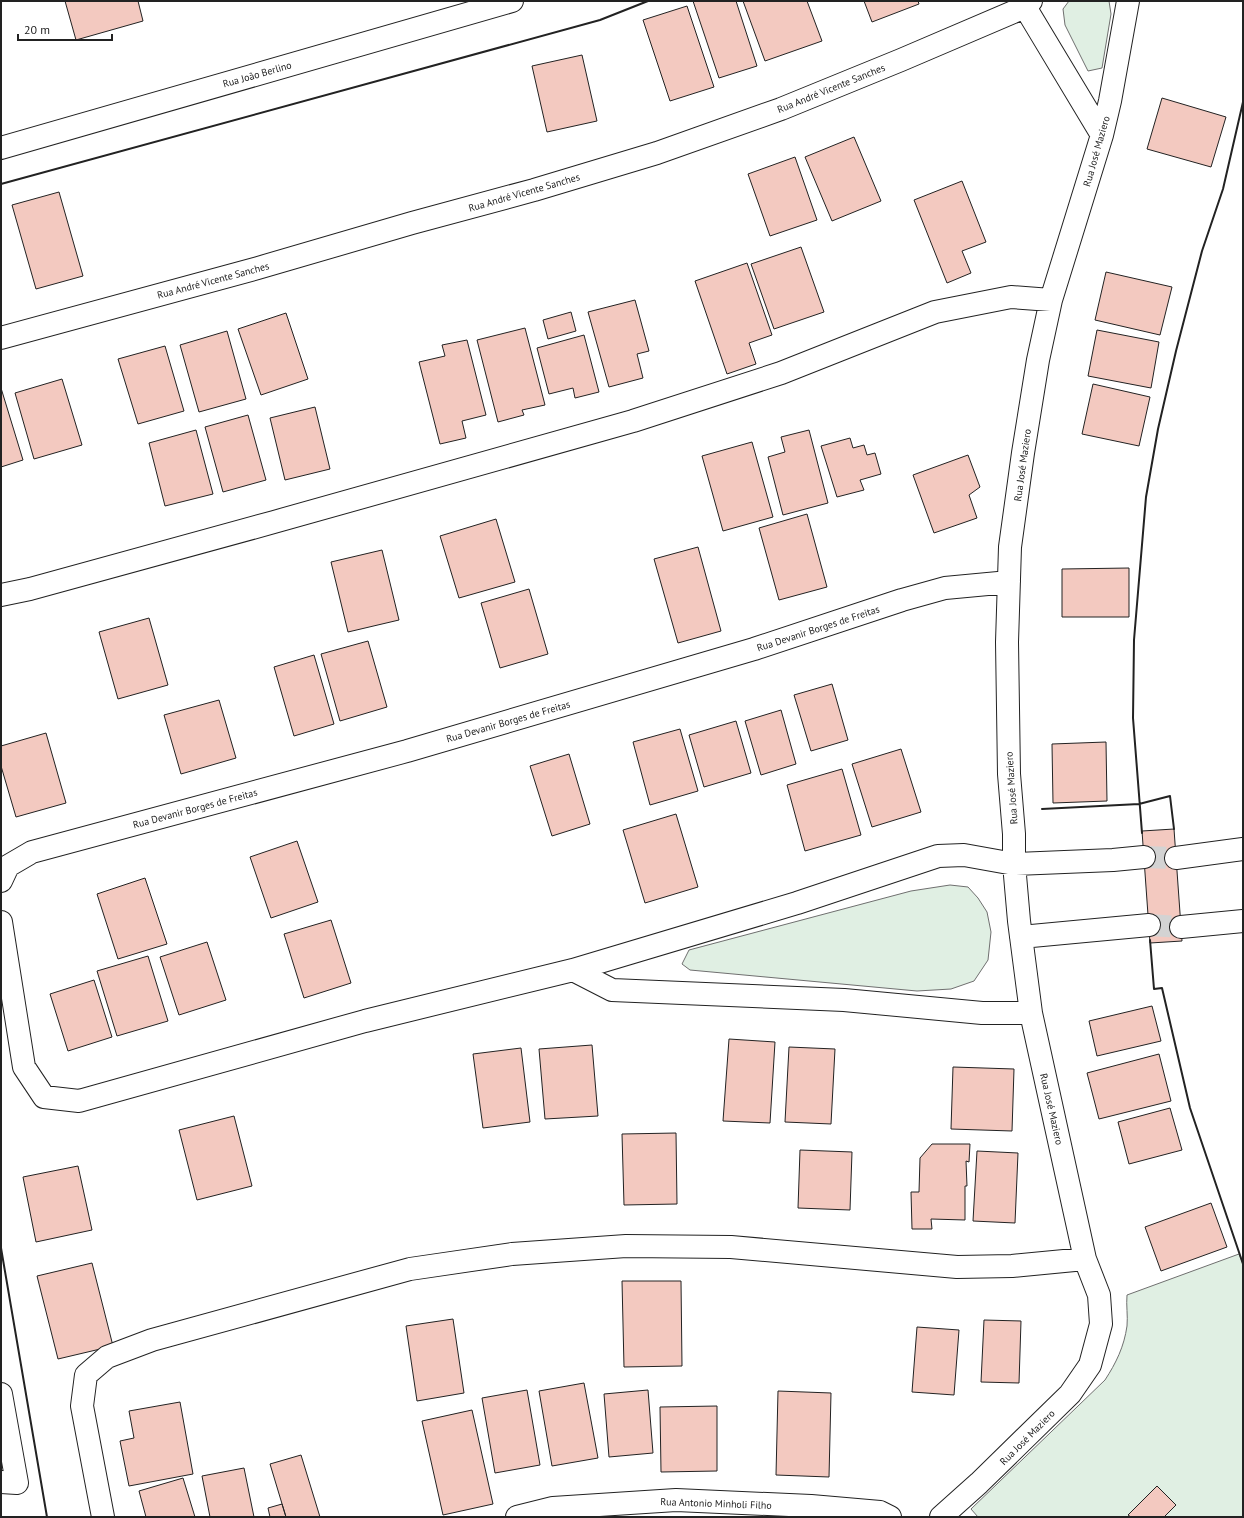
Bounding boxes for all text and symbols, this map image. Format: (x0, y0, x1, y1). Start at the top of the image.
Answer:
scale bar (18, 16, 112, 42)
text: 20 m (24, 22, 50, 37)
street label: Rua João Berlino (221, 58, 293, 90)
street label: Rua André Vicente Sanches (775, 61, 887, 116)
street label: Rua José Maziero (1080, 114, 1113, 188)
street label: Rua André Vicente Sanches (467, 170, 581, 215)
street label: Rua André Vicente Sanches (156, 259, 271, 302)
street label: Rua José Maziero (1011, 428, 1034, 502)
street label: Rua Devanir Borges de Freitas (755, 602, 881, 654)
street label: Rua Devanir Borges de Freitas (445, 698, 572, 745)
street label: Rua José Maziero (1002, 751, 1021, 825)
street label: Rua Devanir Borges de Freitas (132, 786, 259, 831)
street label: Rua José Maziero (1037, 1072, 1066, 1146)
street label: Rua José Maziero (997, 1407, 1058, 1468)
street label: Rua Antonio Minholi Filho (660, 1495, 772, 1512)

